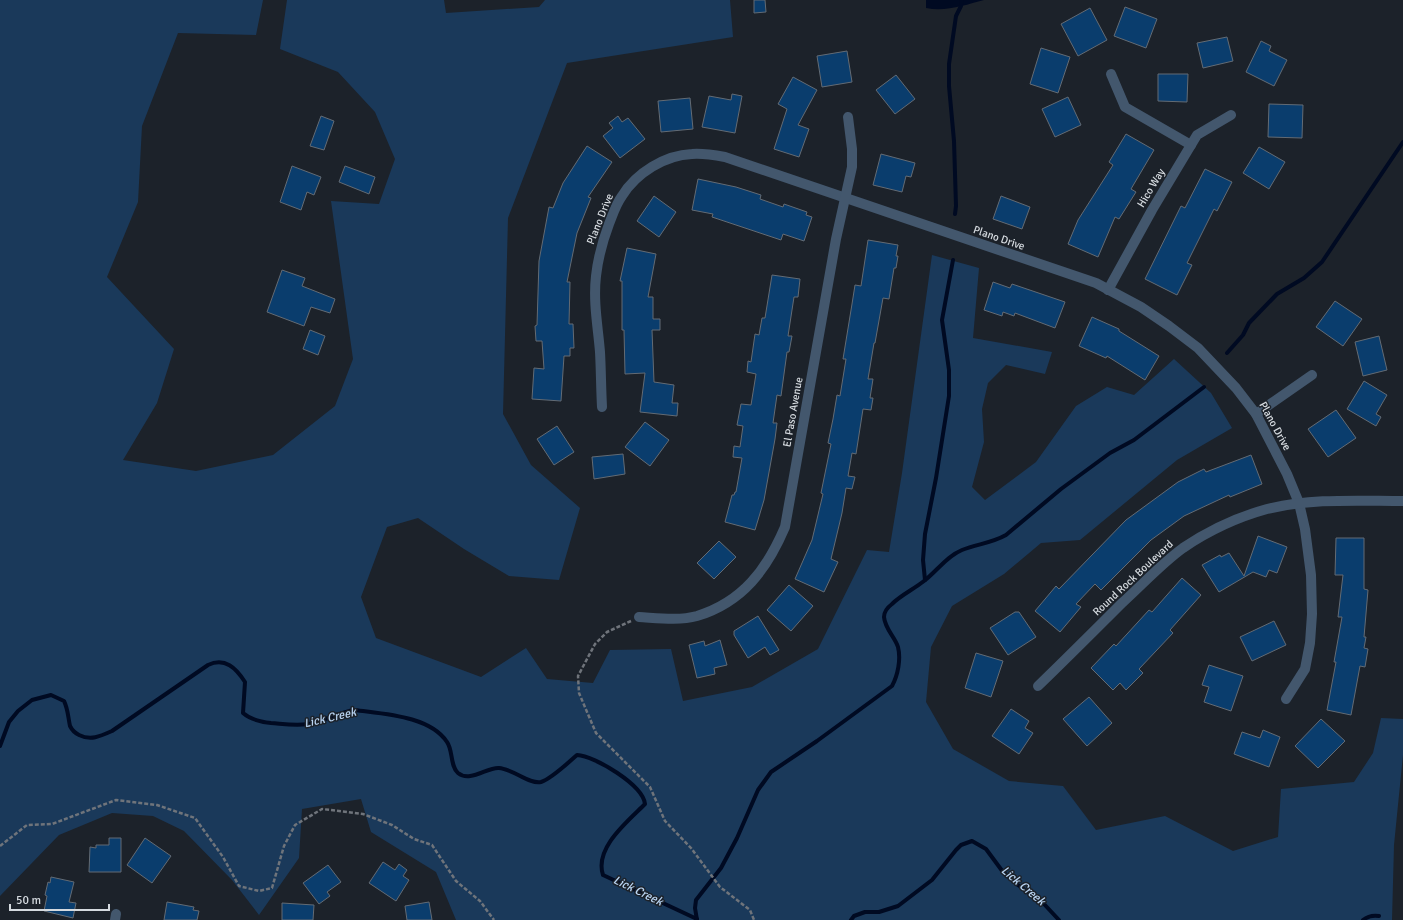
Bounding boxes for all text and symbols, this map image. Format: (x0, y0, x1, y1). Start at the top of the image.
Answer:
street label: Hico Way (1134, 165, 1168, 210)
street label: Plano Drive (584, 192, 616, 246)
street label: Plano Drive (971, 223, 1027, 253)
street label: El Paso Avenue (780, 376, 806, 448)
street label: Plano Drive (1256, 399, 1294, 453)
street label: Round Rock Boulevard (1090, 537, 1176, 619)
water label: Lick Creek (302, 704, 359, 731)
water label: Lick Creek (998, 863, 1049, 909)
water label: Lick Creek (611, 873, 666, 910)
scale bar (10, 886, 109, 912)
text: 50 m (16, 893, 41, 908)

